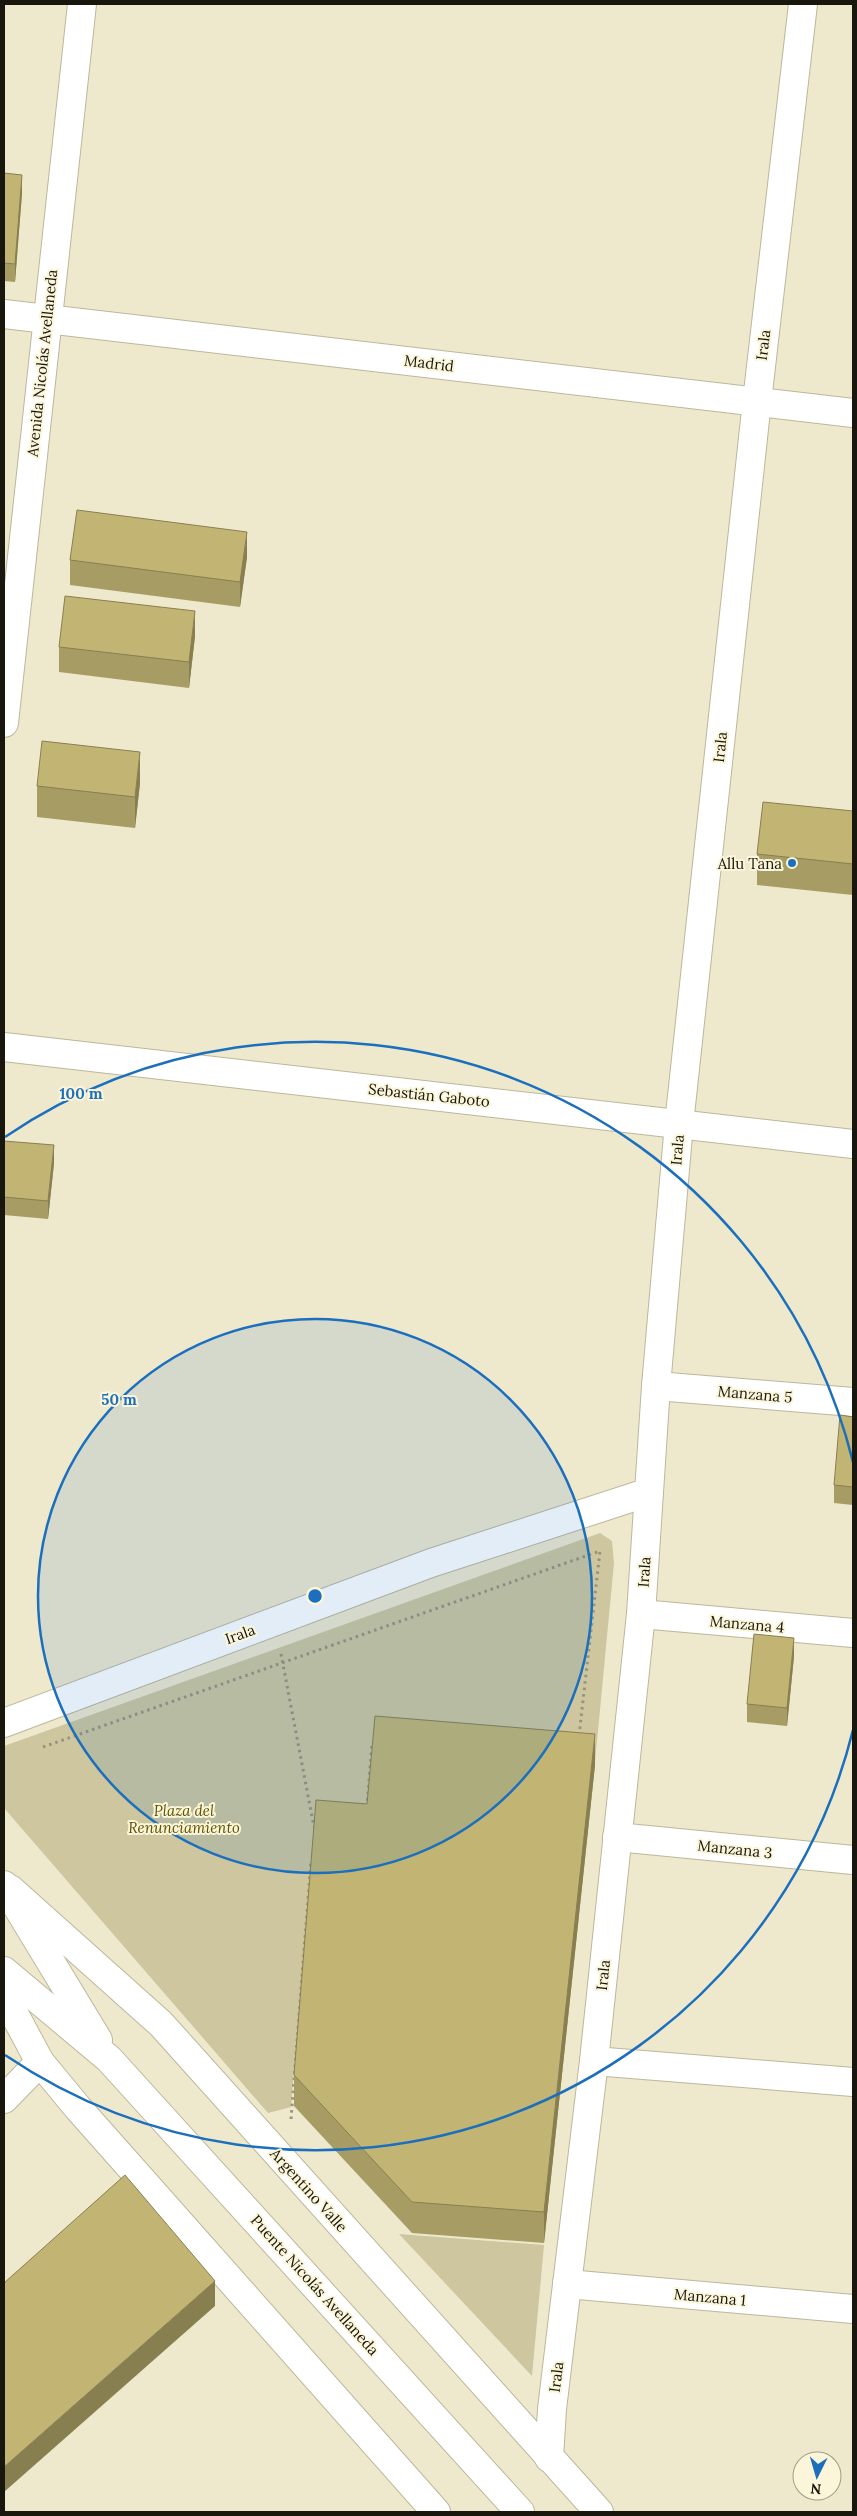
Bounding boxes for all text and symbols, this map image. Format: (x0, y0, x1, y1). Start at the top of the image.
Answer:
street label: Avenida Nicolás Avellaneda (23, 268, 61, 459)
street label: Irala (752, 328, 774, 361)
street label: Madrid (403, 351, 455, 375)
street label: Irala (709, 730, 731, 763)
place label: Allu Tana (717, 854, 782, 873)
marker: Allu Tana (786, 857, 798, 869)
street label: Sebastián Gaboto (367, 1079, 491, 1111)
text: 100 m (60, 1084, 103, 1103)
street label: Irala (666, 1134, 688, 1166)
street label: Manzana 5 (717, 1381, 793, 1407)
text: 50 m (101, 1390, 137, 1409)
street label: Irala (633, 1556, 655, 1588)
centre of rings (306, 1587, 324, 1605)
street label: Manzana 4 (709, 1611, 785, 1637)
street label: Irala (222, 1620, 258, 1648)
park label: Plaza del Renunciamiento (128, 1801, 240, 1837)
street label: Manzana 3 (697, 1836, 773, 1862)
street label: Irala (592, 1958, 614, 1991)
street label: Argentino Valle (266, 2143, 352, 2236)
street label: Puente Nicolás Avellaneda (247, 2211, 383, 2359)
street label: Manzana 1 (673, 2284, 747, 2310)
street label: Irala (545, 2360, 567, 2393)
north arrow (792, 2451, 842, 2501)
text: N (810, 2479, 822, 2498)

